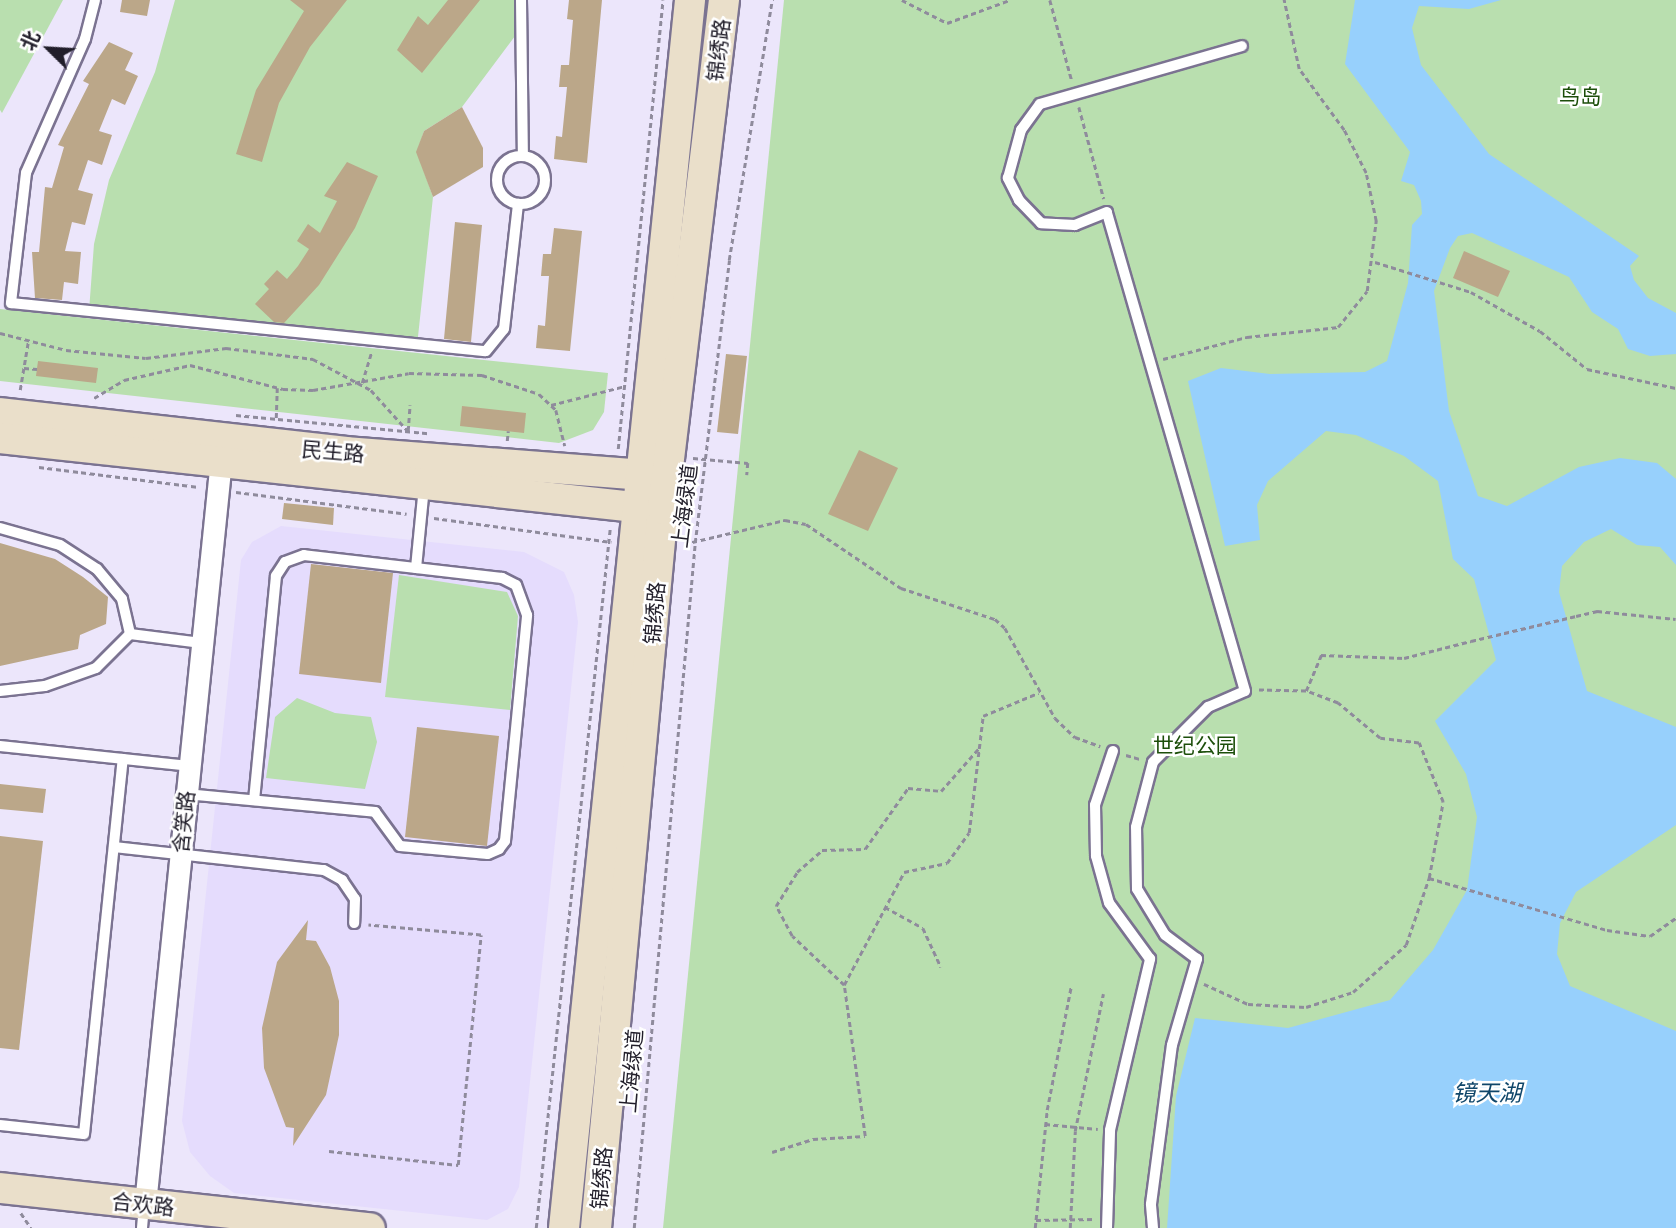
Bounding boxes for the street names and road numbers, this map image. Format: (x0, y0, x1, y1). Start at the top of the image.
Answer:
street label: 锦绣路 (702, 17, 734, 83)
street label: 民生路 (301, 436, 365, 466)
street label: 上海绿道 (666, 463, 702, 549)
street label: 锦绣路 (639, 581, 669, 645)
street label: 含笑路 (167, 789, 199, 855)
street label: 上海绿道 (615, 1028, 647, 1114)
street label: 锦绣路 (586, 1146, 616, 1210)
street label: 合欢路 (110, 1188, 176, 1220)

